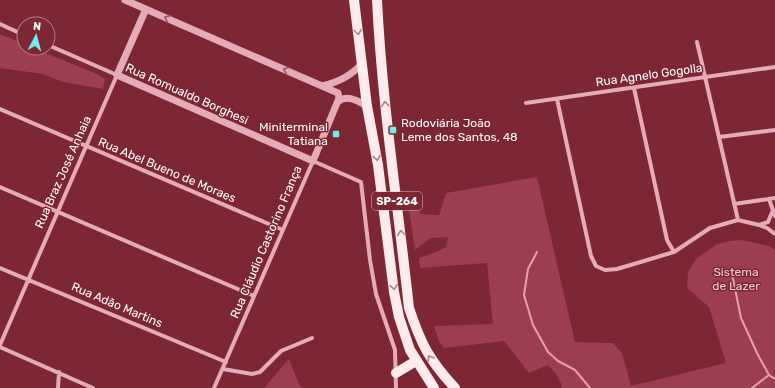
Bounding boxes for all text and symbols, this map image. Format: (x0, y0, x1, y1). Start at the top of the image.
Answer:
one-way arrow (164, 15, 172, 23)
north arrow (16, 16, 56, 56)
text: N (32, 20, 42, 33)
one-way arrow (353, 29, 362, 35)
street label: Rua Romualdo Borghesi (123, 60, 251, 128)
street label: Rua Agnelo Gogolla (595, 61, 703, 89)
one-way arrow (283, 67, 291, 75)
one-way arrow (381, 101, 390, 107)
street label: Rua Braz José Anhaia (32, 114, 94, 230)
place label: Rodoviária João Leme dos Santos, 48 (401, 116, 518, 144)
place label: Miniterminal Tatiana (259, 120, 328, 148)
marker: Rodoviária João Leme dos Santos, 48 (388, 125, 398, 135)
marker: Miniterminal Tatiana (331, 129, 341, 139)
street label: Rua Abel Bueno de Moraes (96, 135, 238, 205)
one-way arrow (372, 155, 381, 161)
street label: Rua Cláudio Castorino França (227, 164, 305, 320)
road number: SP-264 (372, 192, 422, 210)
one-way arrow (396, 230, 405, 236)
park label: Sistema de Lazer (712, 265, 760, 293)
street label: Rua Adão Martins (69, 279, 165, 331)
one-way arrow (389, 284, 398, 290)
one-way arrow (427, 355, 435, 362)

